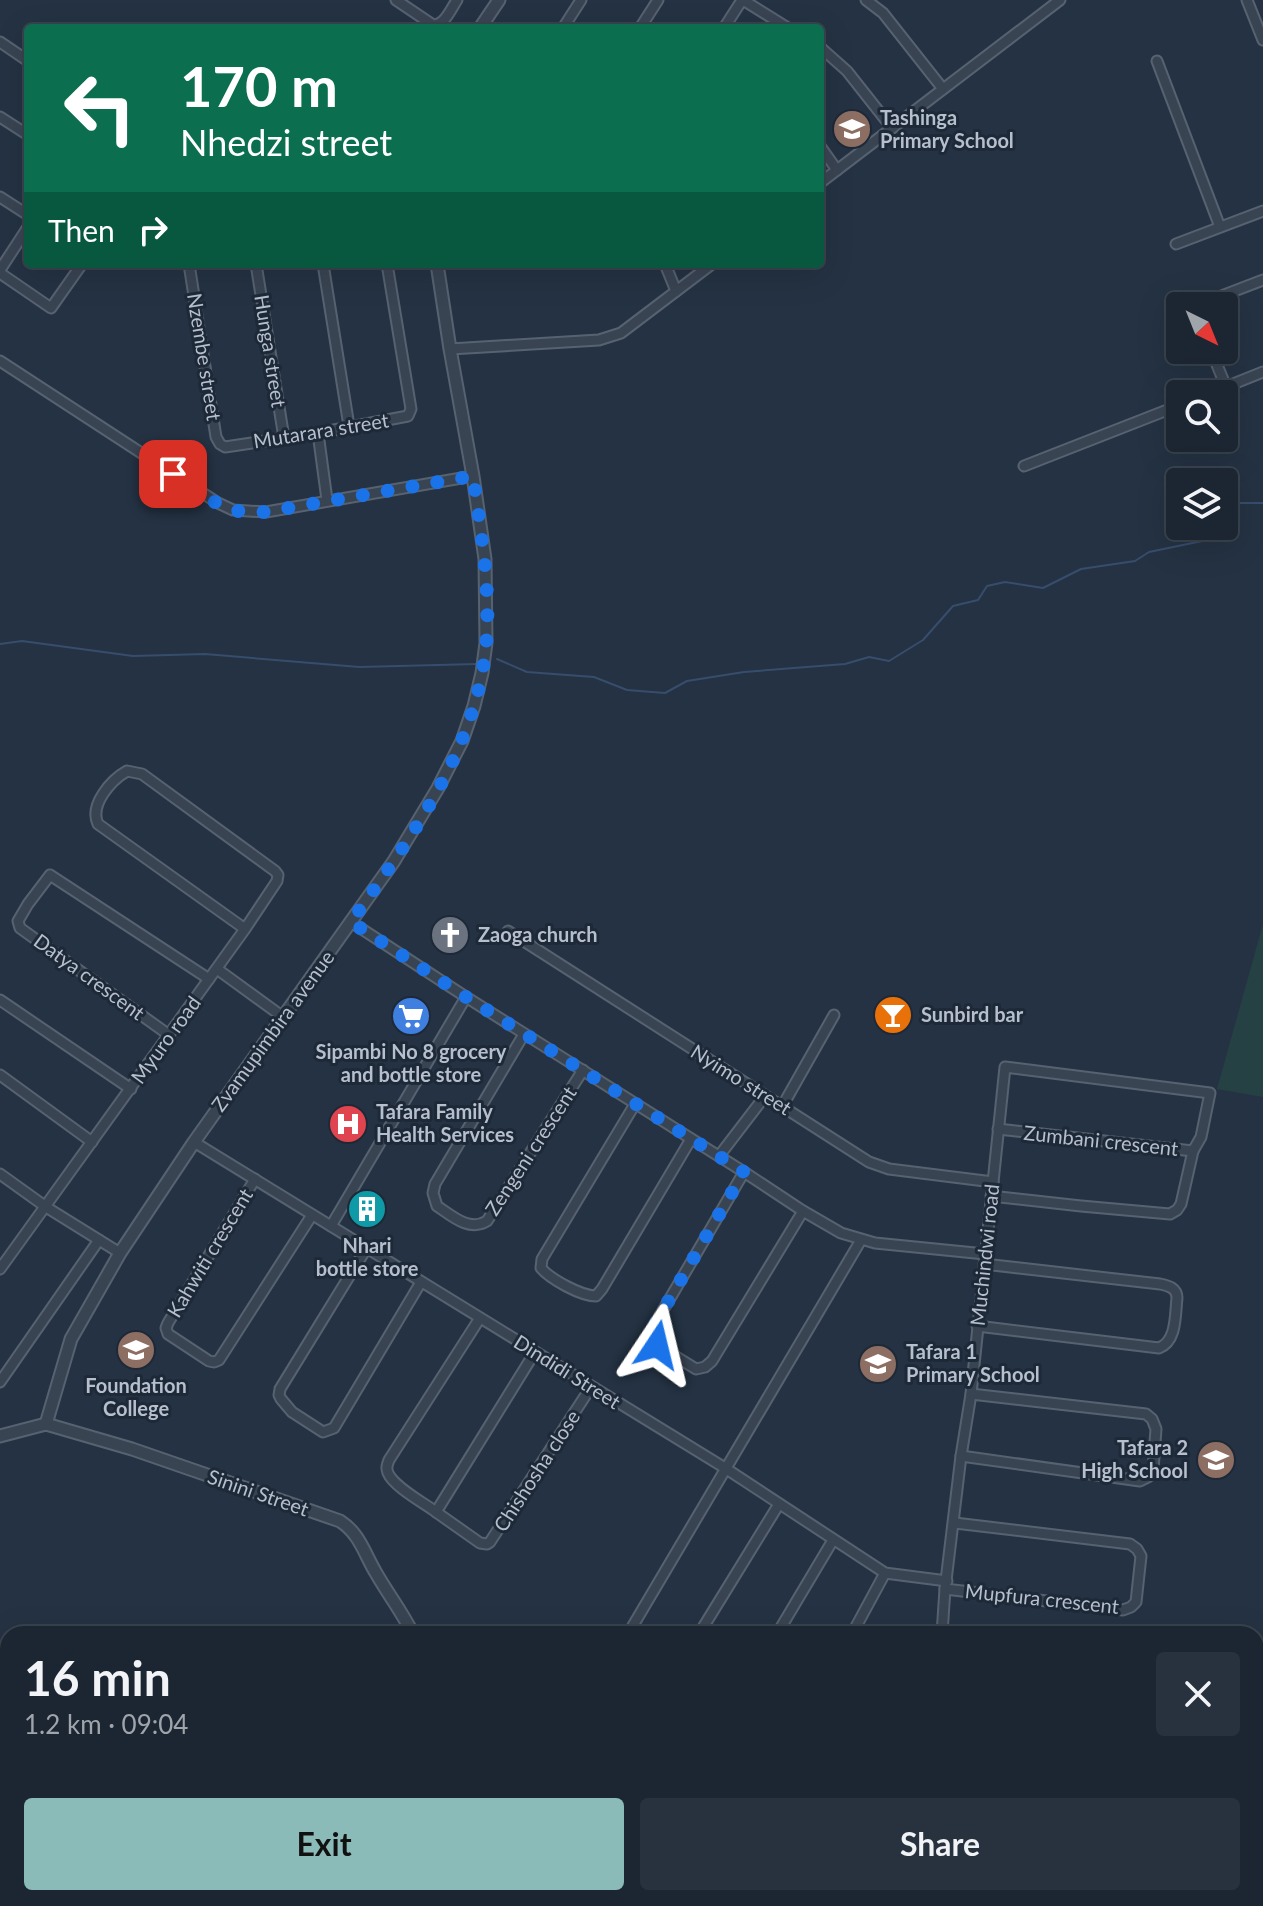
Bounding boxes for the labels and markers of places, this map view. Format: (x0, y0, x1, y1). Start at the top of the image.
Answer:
place label: Tashinga Primary School (880, 105, 1014, 152)
school or university icon: Tashinga Primary School (831, 108, 873, 150)
pin (139, 440, 207, 508)
church icon: Zaoga church (429, 914, 471, 956)
place label: Zaoga church (478, 922, 598, 946)
bar icon: Sunbird bar (872, 994, 914, 1036)
supermarket icon: Sipambi No 8 grocery and bottle store (390, 995, 432, 1037)
place label: Sunbird bar (921, 1002, 1024, 1026)
place label: Sipambi No 8 grocery and bottle store (316, 1039, 507, 1086)
place label: Tafara Family Health Services (376, 1099, 514, 1146)
hospital icon: Tafara Family Health Services (327, 1103, 369, 1145)
building icon: Nhari bottle store (346, 1188, 388, 1230)
place label: Nhari bottle store (316, 1233, 419, 1280)
school or university icon: Foundation College (115, 1329, 157, 1371)
place label: Tafara 1 Primary School (906, 1339, 1040, 1386)
school or university icon: Tafara 1 Primary School (857, 1343, 899, 1385)
place label: Foundation College (85, 1373, 187, 1420)
place label: Tafara 2 High School (1081, 1435, 1188, 1482)
school or university icon: Tafara 2 High School (1195, 1439, 1237, 1481)

